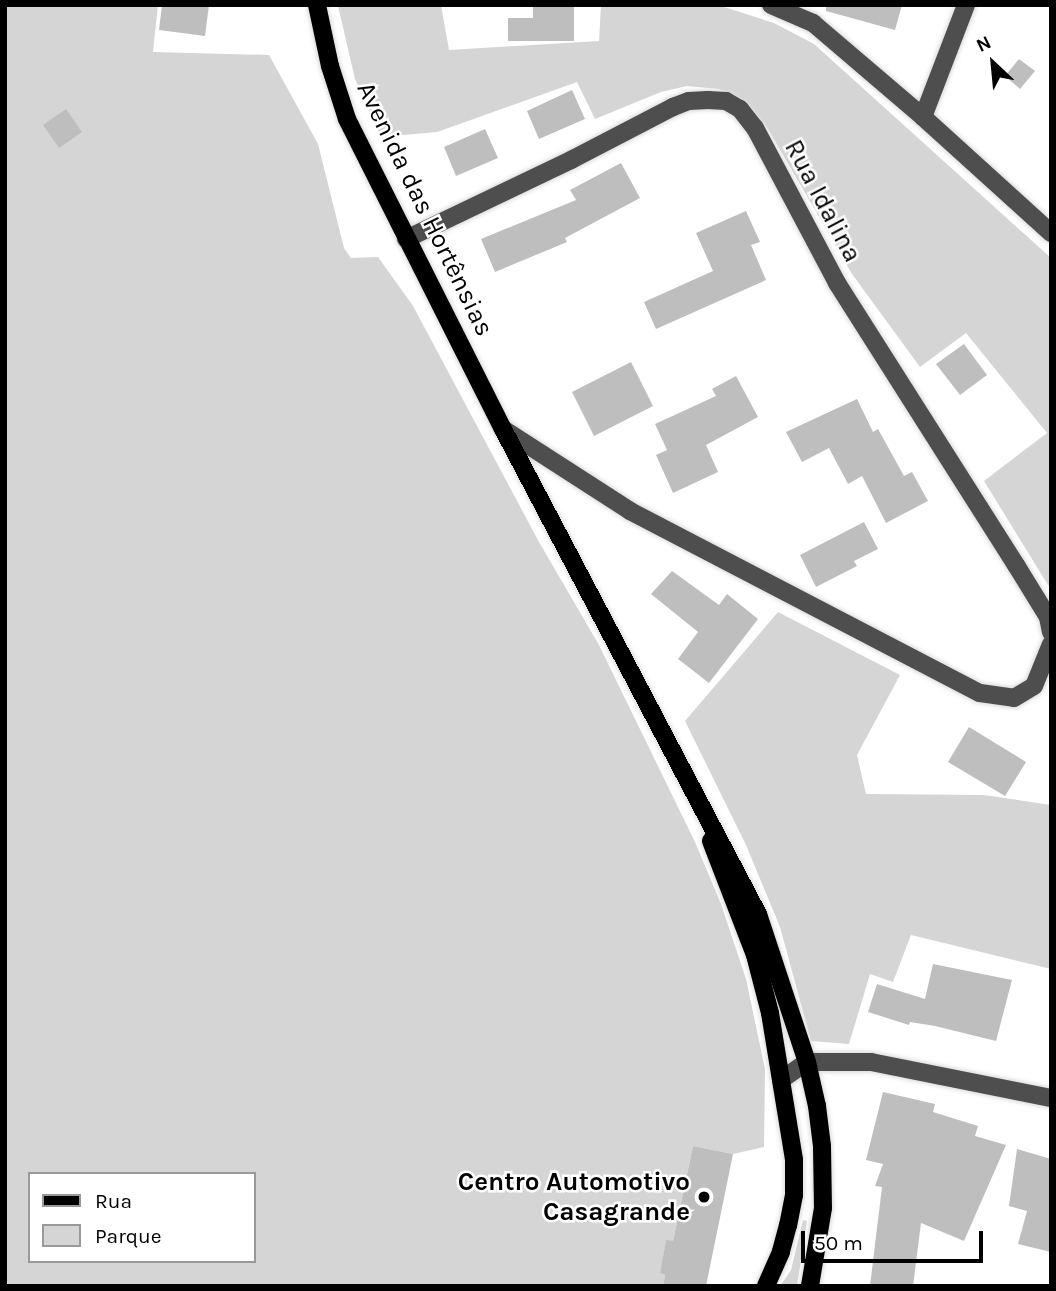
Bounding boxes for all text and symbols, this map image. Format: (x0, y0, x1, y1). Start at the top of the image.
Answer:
north arrow (958, 28, 1028, 98)
text: N (973, 31, 995, 57)
street label: Avenida das Hortênsias (350, 77, 500, 341)
street label: Rua Idalina (778, 134, 868, 268)
place label: Centro Automotivo Casagrande (458, 1166, 690, 1228)
legend (28, 1172, 256, 1263)
text: Rua (95, 1189, 132, 1213)
marker: Centro Automotivo Casagrande (696, 1189, 712, 1205)
scale bar (804, 1218, 986, 1262)
text: Parque (95, 1224, 162, 1248)
text: 50 m (814, 1231, 863, 1255)

